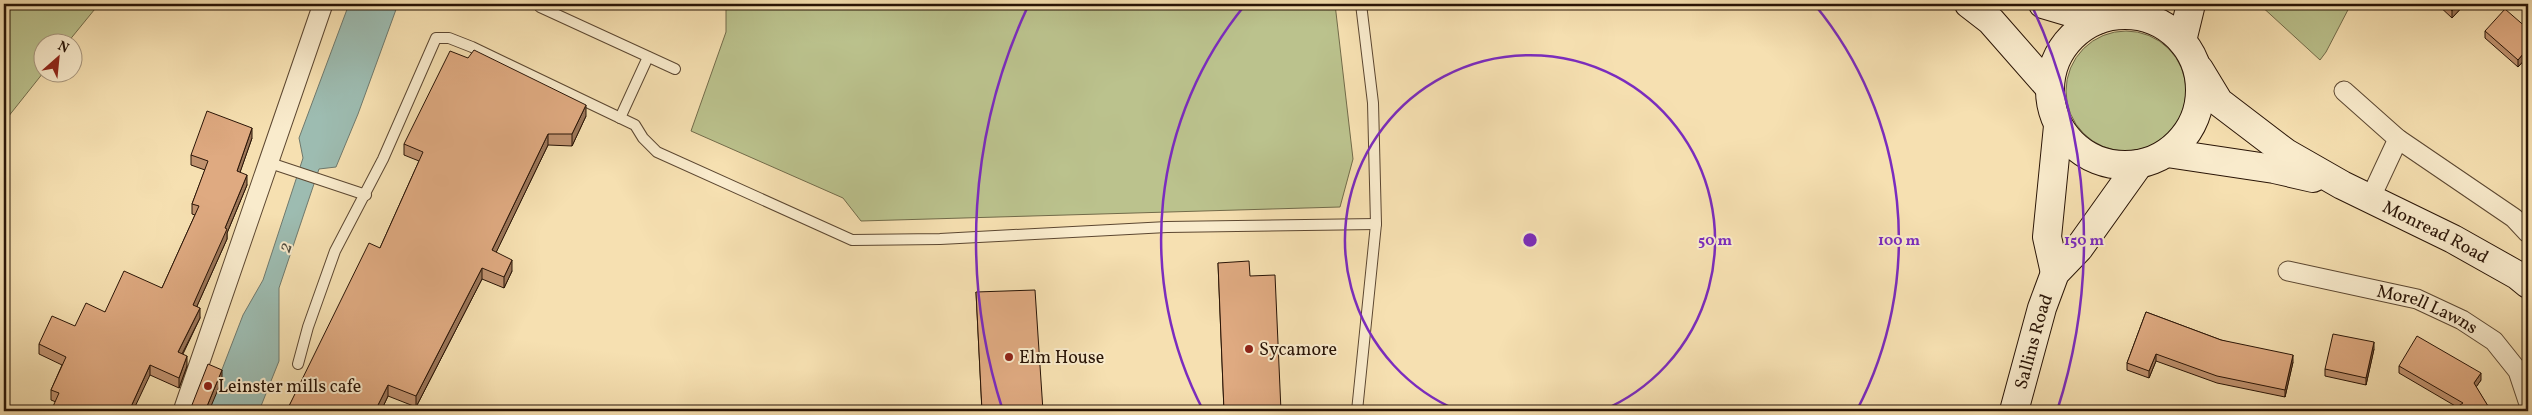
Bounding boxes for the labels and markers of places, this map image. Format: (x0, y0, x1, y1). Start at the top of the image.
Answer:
centre of rings (1521, 231, 1539, 249)
place label: Sycamore (1259, 338, 1337, 363)
marker: Sycamore (1243, 343, 1255, 355)
place label: Elm House (1019, 346, 1104, 371)
marker: Elm House (1003, 351, 1015, 363)
place label: Leinster mills cafe (218, 375, 361, 400)
marker: Leinster mills cafe (202, 380, 214, 392)

